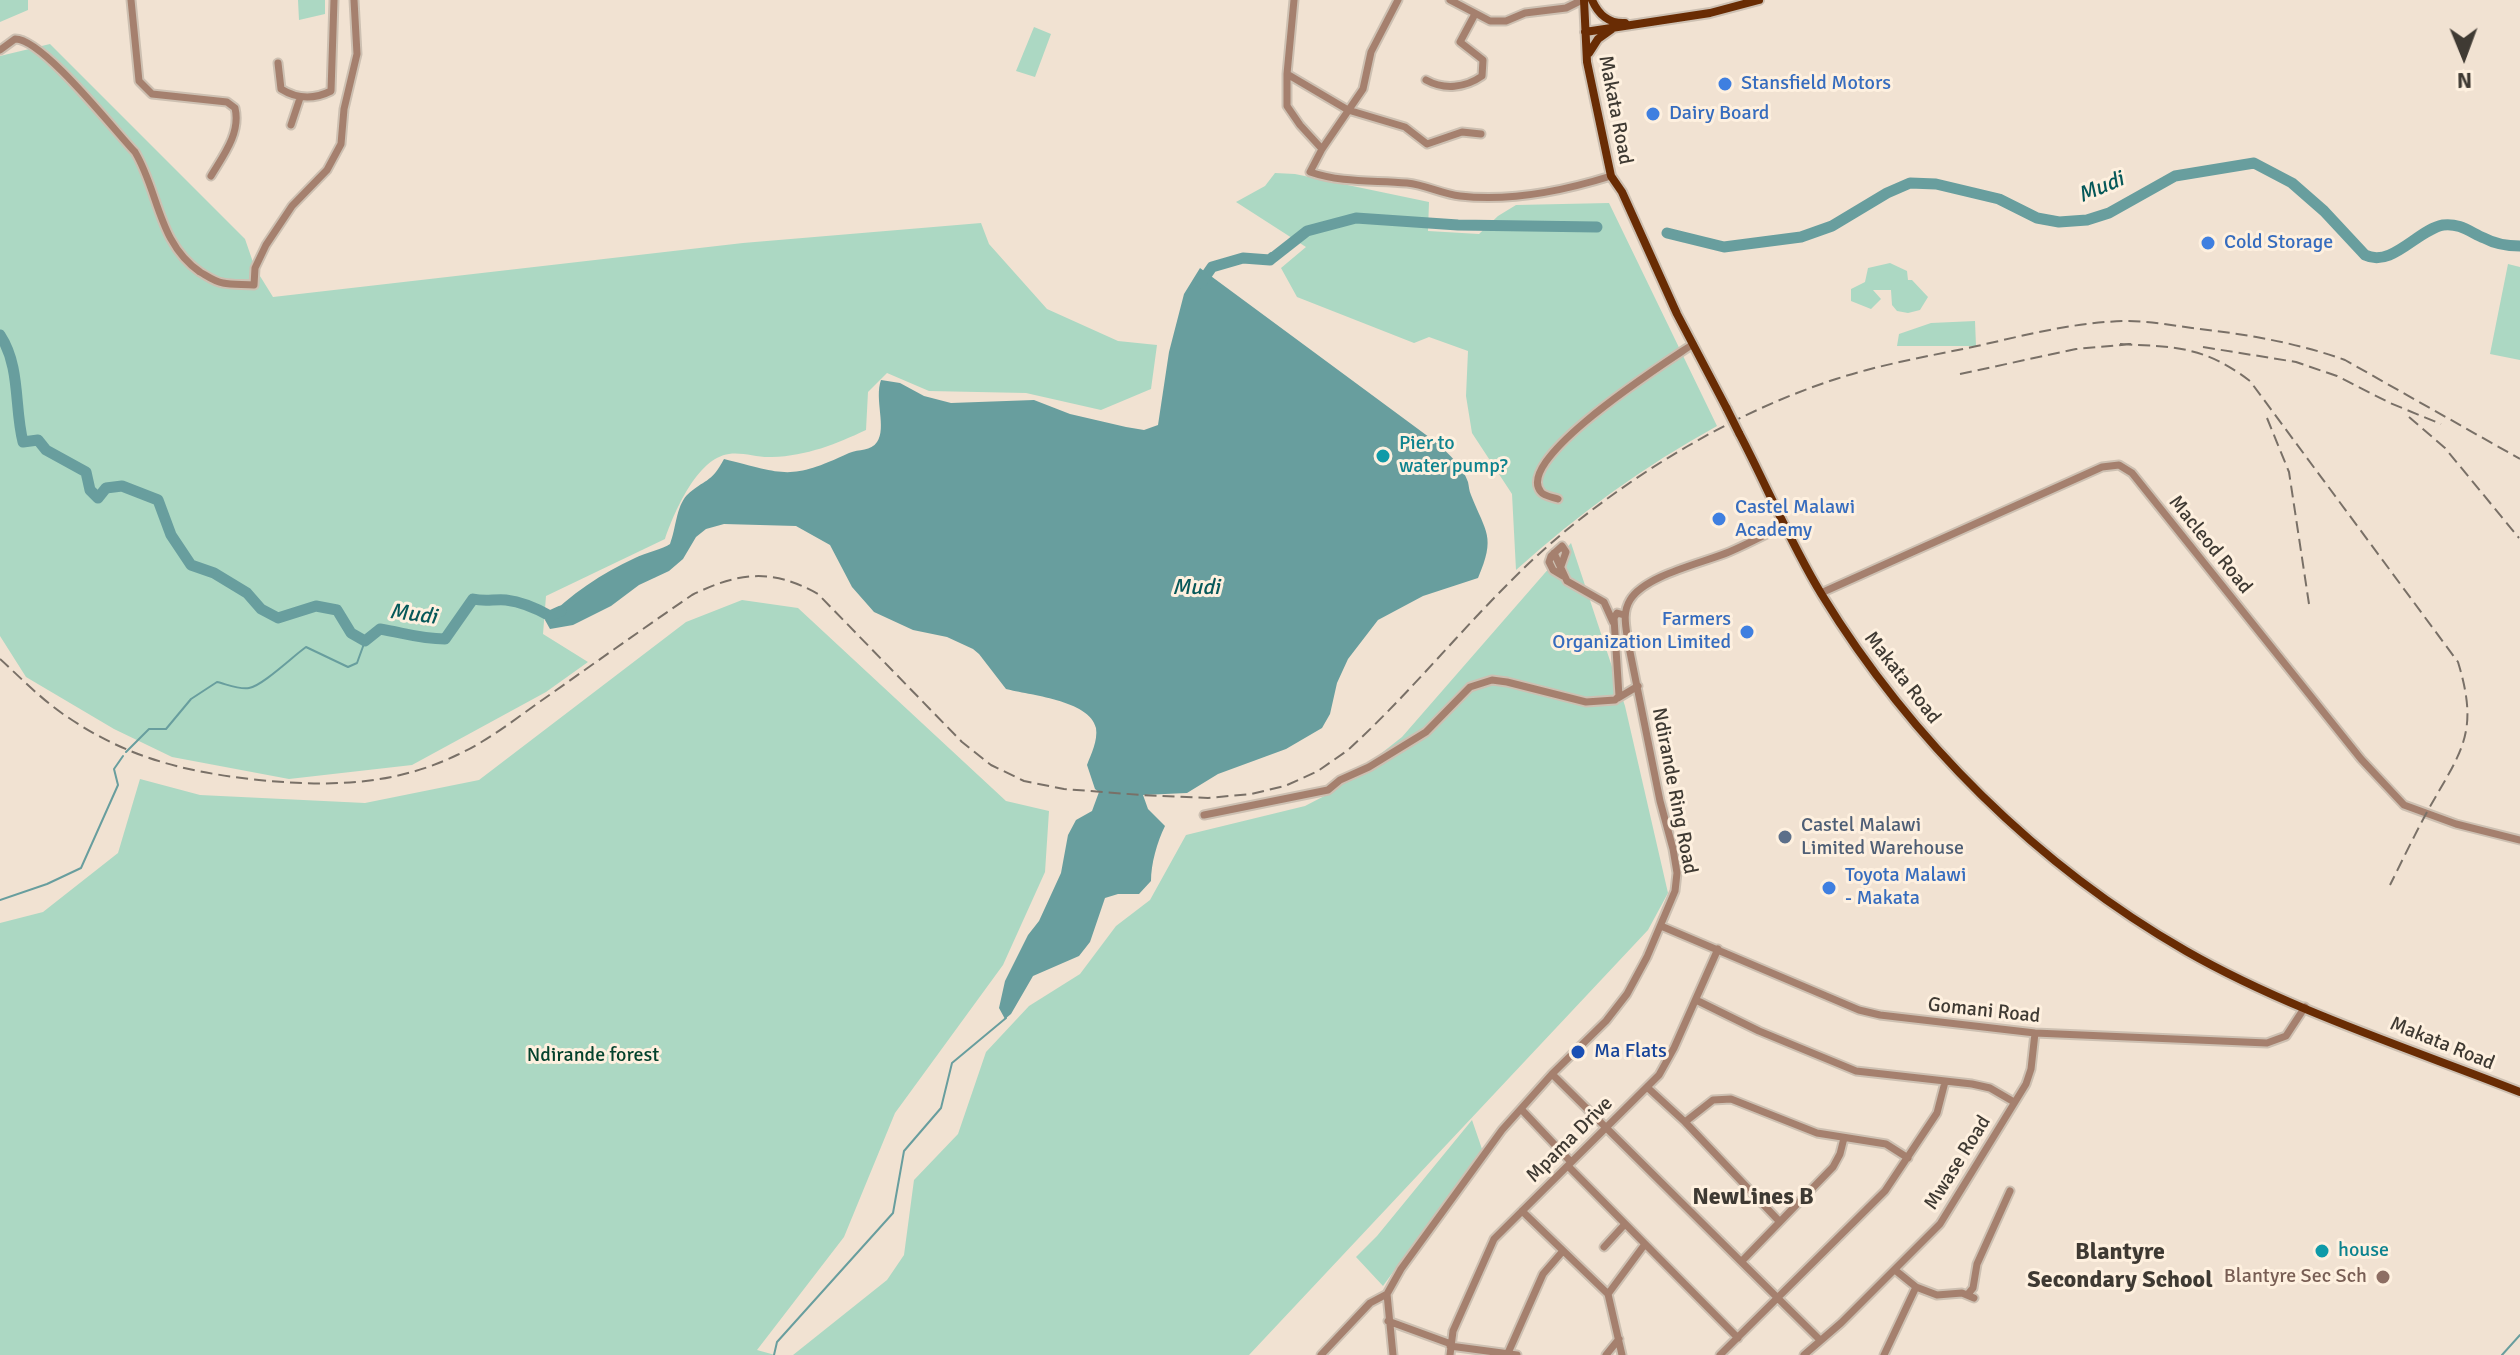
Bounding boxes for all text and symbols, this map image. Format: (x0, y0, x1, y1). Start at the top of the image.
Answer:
north arrow (2424, 16, 2504, 96)
street label: Makata Road (1593, 53, 1637, 167)
text: N (2457, 67, 2472, 94)
place label: Stansfield Motors (1741, 72, 1891, 96)
marker: Stansfield Motors (1716, 75, 1734, 93)
place label: Dairy Board (1669, 102, 1769, 126)
marker: Dairy Board (1644, 105, 1662, 123)
water label: Mudi (2074, 167, 2128, 209)
place label: Cold Storage (2224, 231, 2333, 255)
marker: Cold Storage (2199, 234, 2217, 252)
place label: Pier to water pump? (1399, 432, 1508, 479)
marker: Pier to water pump? (1374, 447, 1392, 465)
street label: Macleod Road (2163, 491, 2257, 599)
place label: Castel Malawi Academy (1735, 496, 1855, 543)
marker: Castel Malawi Academy (1710, 510, 1728, 528)
water label: Mudi (1172, 575, 1220, 601)
water label: Mudi (388, 599, 438, 631)
place label: Farmers Organization Limited (1552, 608, 1731, 655)
marker: Farmers Organization Limited (1738, 623, 1756, 641)
street label: Makata Road (1859, 627, 1945, 729)
street label: Ndirande Ring Road (1646, 706, 1702, 876)
place label: Castel Malawi Limited Warehouse (1801, 814, 1964, 861)
marker: Castel Malawi Limited Warehouse (1776, 828, 1794, 846)
place label: Toyota Malawi - Makata (1845, 864, 1966, 911)
marker: Toyota Malawi - Makata (1820, 879, 1838, 897)
street label: Gomani Road (1927, 993, 2041, 1029)
street label: Makata Road (2386, 1012, 2498, 1076)
place label: Ma Flats (1594, 1040, 1667, 1064)
marker: Ma Flats (1569, 1043, 1587, 1061)
park label: Ndirande forest (527, 1044, 659, 1068)
street label: Mpama Drive (1522, 1092, 1618, 1188)
street label: Mwase Road (1920, 1111, 1996, 1215)
district label: NewLines B (1692, 1184, 1814, 1212)
district label: Blantyre Secondary School (2027, 1239, 2213, 1295)
place label: house (2338, 1239, 2389, 1263)
marker: house (2313, 1242, 2331, 1260)
place label: Blantyre Sec Sch (2224, 1265, 2367, 1289)
marker: Blantyre Sec Sch (2374, 1268, 2392, 1286)

